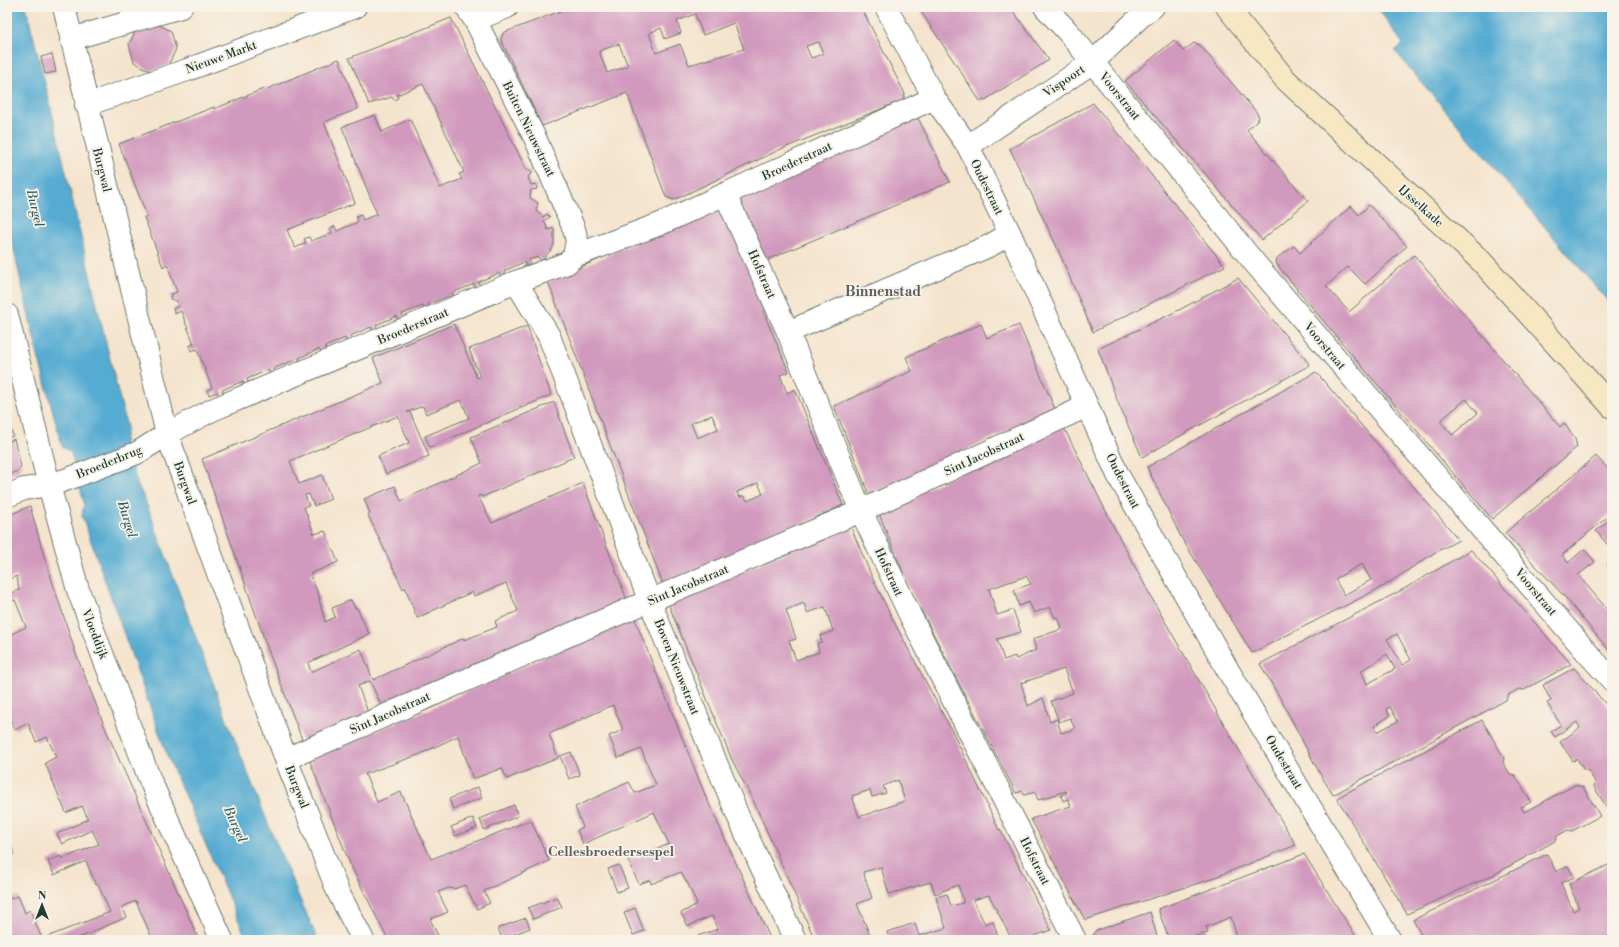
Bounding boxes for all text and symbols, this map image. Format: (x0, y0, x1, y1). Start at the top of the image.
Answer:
street label: Nieuwe Markt (183, 37, 260, 77)
street label: Vispoort (1040, 62, 1089, 101)
street label: Voorstraat (1095, 69, 1144, 124)
street label: Buiten Nieuwstraat (499, 78, 558, 180)
street label: Broederstraat (759, 138, 835, 185)
street label: Burgwal (89, 146, 114, 194)
street label: Oudestraat (967, 157, 1007, 218)
street label: IJsselkade (1395, 182, 1446, 231)
water label: Burgel (23, 187, 47, 229)
street label: Hofstraat (744, 248, 779, 302)
district label: Binnenstad (845, 283, 921, 301)
street label: Broederstraat (375, 305, 452, 348)
street label: Voorstraat (1300, 319, 1349, 374)
street label: Sint Jacobstraat (942, 429, 1027, 480)
street label: Broederbrug (73, 442, 145, 483)
street label: Oudestraat (1102, 451, 1143, 512)
street label: Burgwal (170, 459, 199, 507)
water label: Burgel (114, 498, 140, 541)
street label: Hofstraat (871, 546, 907, 600)
street label: Sint Jacobstraat (645, 561, 732, 609)
street label: Voorstraat (1511, 565, 1560, 620)
street label: Vloeddijk (78, 606, 111, 662)
street label: Boven Nieuwstraat (650, 616, 703, 718)
street label: Sint Jacobstraat (348, 689, 434, 738)
street label: Oudestraat (1262, 733, 1306, 793)
street label: Burgwal (281, 763, 312, 811)
water label: Burgel (220, 803, 250, 846)
street label: Hofstraat (1016, 835, 1053, 888)
district label: Cellesbroedersespel (548, 844, 675, 860)
north arrow (22, 885, 62, 925)
text: N (38, 889, 47, 903)

